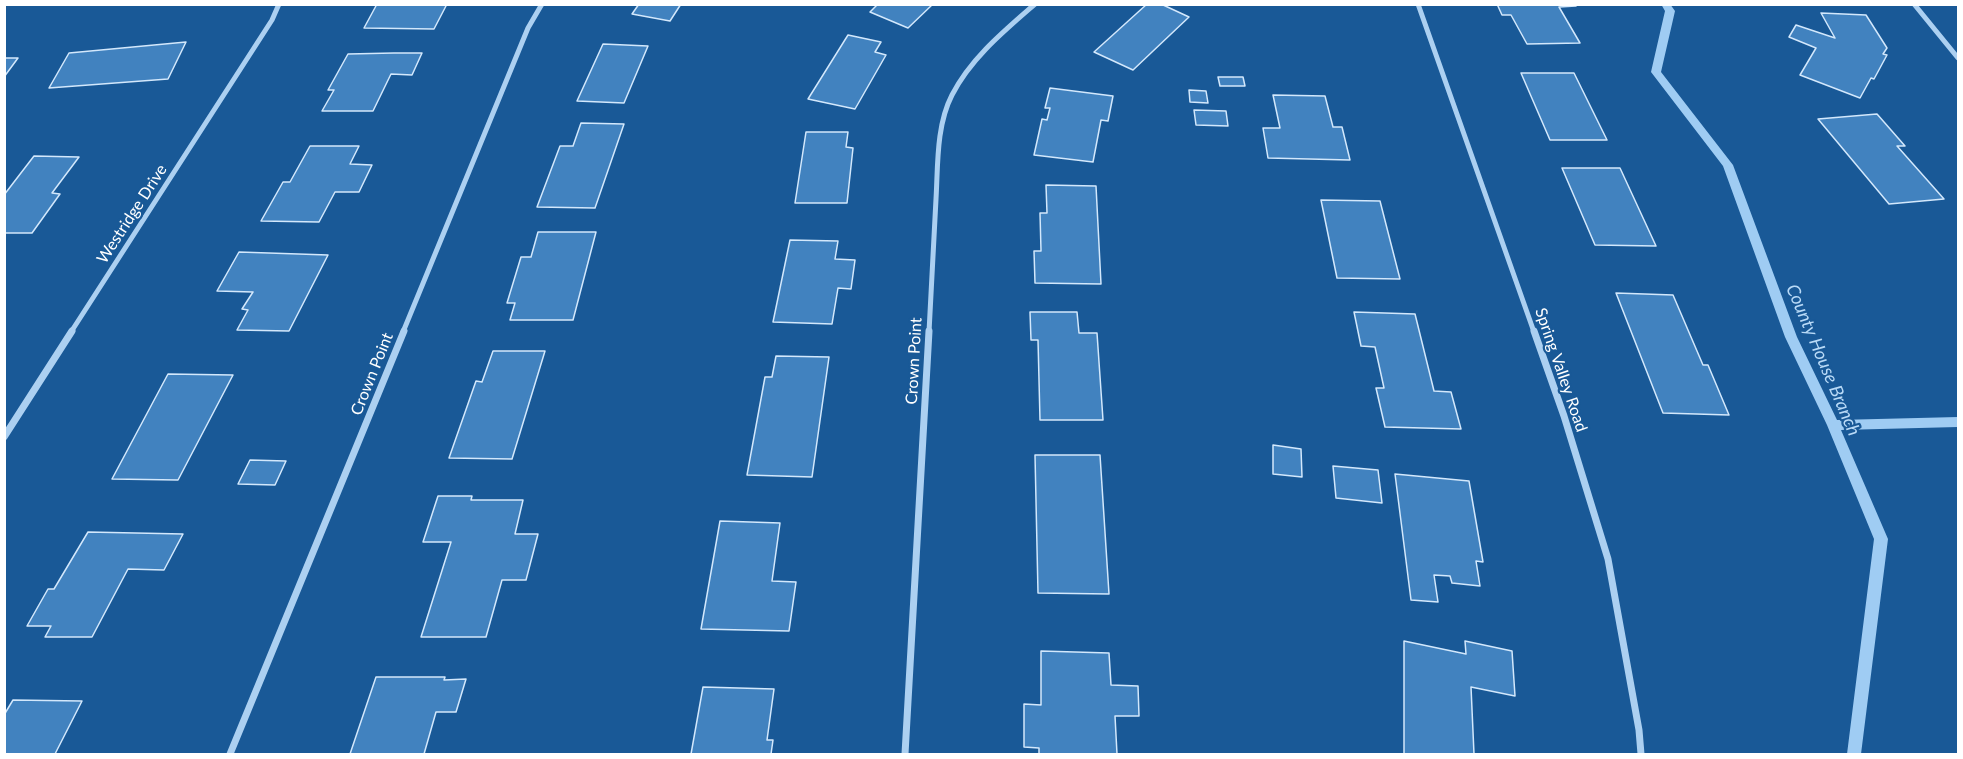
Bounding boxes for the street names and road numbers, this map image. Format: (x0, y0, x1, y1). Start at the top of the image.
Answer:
street label: Westridge Drive (93, 161, 171, 267)
street label: Spring Valley Road (1531, 306, 1591, 434)
street label: Crown Point (902, 317, 926, 405)
street label: Crown Point (347, 330, 397, 418)

